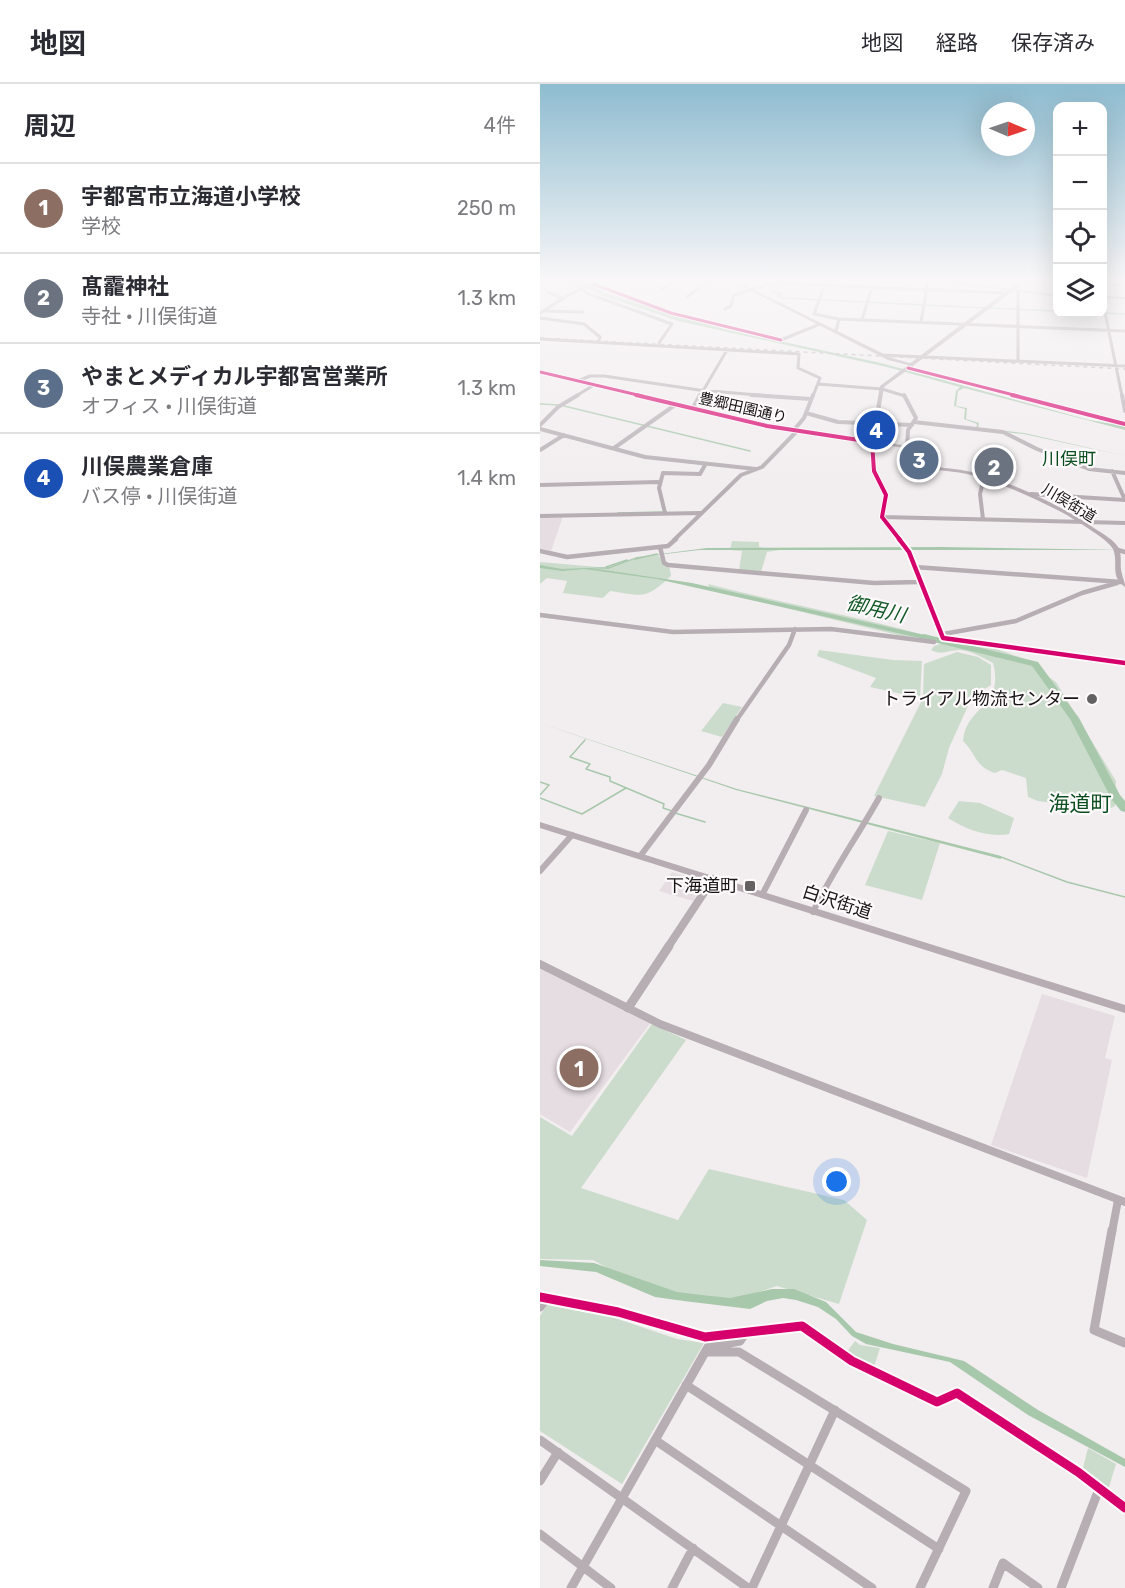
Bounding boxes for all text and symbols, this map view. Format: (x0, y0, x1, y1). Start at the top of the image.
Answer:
text: 地図 (30, 27, 86, 60)
text: 地図 (861, 30, 903, 55)
text: 経路 (936, 30, 978, 55)
text: 保存済み (1011, 30, 1095, 55)
north arrow (981, 102, 1035, 156)
map controls (1053, 102, 1107, 318)
button: + (1053, 102, 1107, 156)
text: 周辺 (24, 111, 76, 142)
text: 4件 (484, 113, 516, 137)
button: − (1053, 156, 1107, 210)
text: 宇都宮市立海道小学校 (81, 183, 301, 210)
text: 1 (39, 196, 48, 220)
text: 250 m (457, 196, 516, 220)
button: locate (1053, 210, 1107, 264)
text: 学校 (81, 214, 121, 238)
button: layers (1053, 264, 1107, 318)
text: 髙靇神社 (81, 273, 169, 300)
text: 2 (37, 286, 50, 310)
text: 1.3 km (457, 286, 516, 310)
text: 寺社 · 川俣街道 (81, 304, 217, 328)
text: やまとメディカル宇都宮営業所 (81, 363, 387, 390)
text: 3 (37, 376, 50, 400)
text: 1.3 km (457, 376, 516, 400)
street label: 豊郷田園通り (697, 389, 789, 427)
text: オフィス · 川俣街道 (81, 394, 257, 418)
pin: 4 (856, 408, 896, 452)
pin: 3 (900, 438, 938, 482)
pin: 2 (974, 444, 1014, 490)
district label: 川俣町 (1042, 448, 1096, 470)
text: 川俣農業倉庫 (81, 453, 213, 480)
text: 4 (37, 466, 50, 490)
text: 1.4 km (457, 466, 516, 490)
street label: 川俣街道 (1039, 480, 1099, 526)
text: バス停 · 川俣街道 (81, 484, 237, 508)
water label: 御用川 (844, 591, 910, 628)
place label: トライアル物流センター (882, 688, 1080, 710)
marker: トライアル物流センター (1085, 692, 1099, 706)
district label: 海道町 (1049, 791, 1112, 816)
place label: 下海道町 (666, 875, 738, 897)
marker: 下海道町 (743, 879, 757, 893)
street label: 白沢街道 (799, 880, 875, 924)
pin: 1 (560, 1046, 598, 1090)
your location (822, 1167, 851, 1196)

